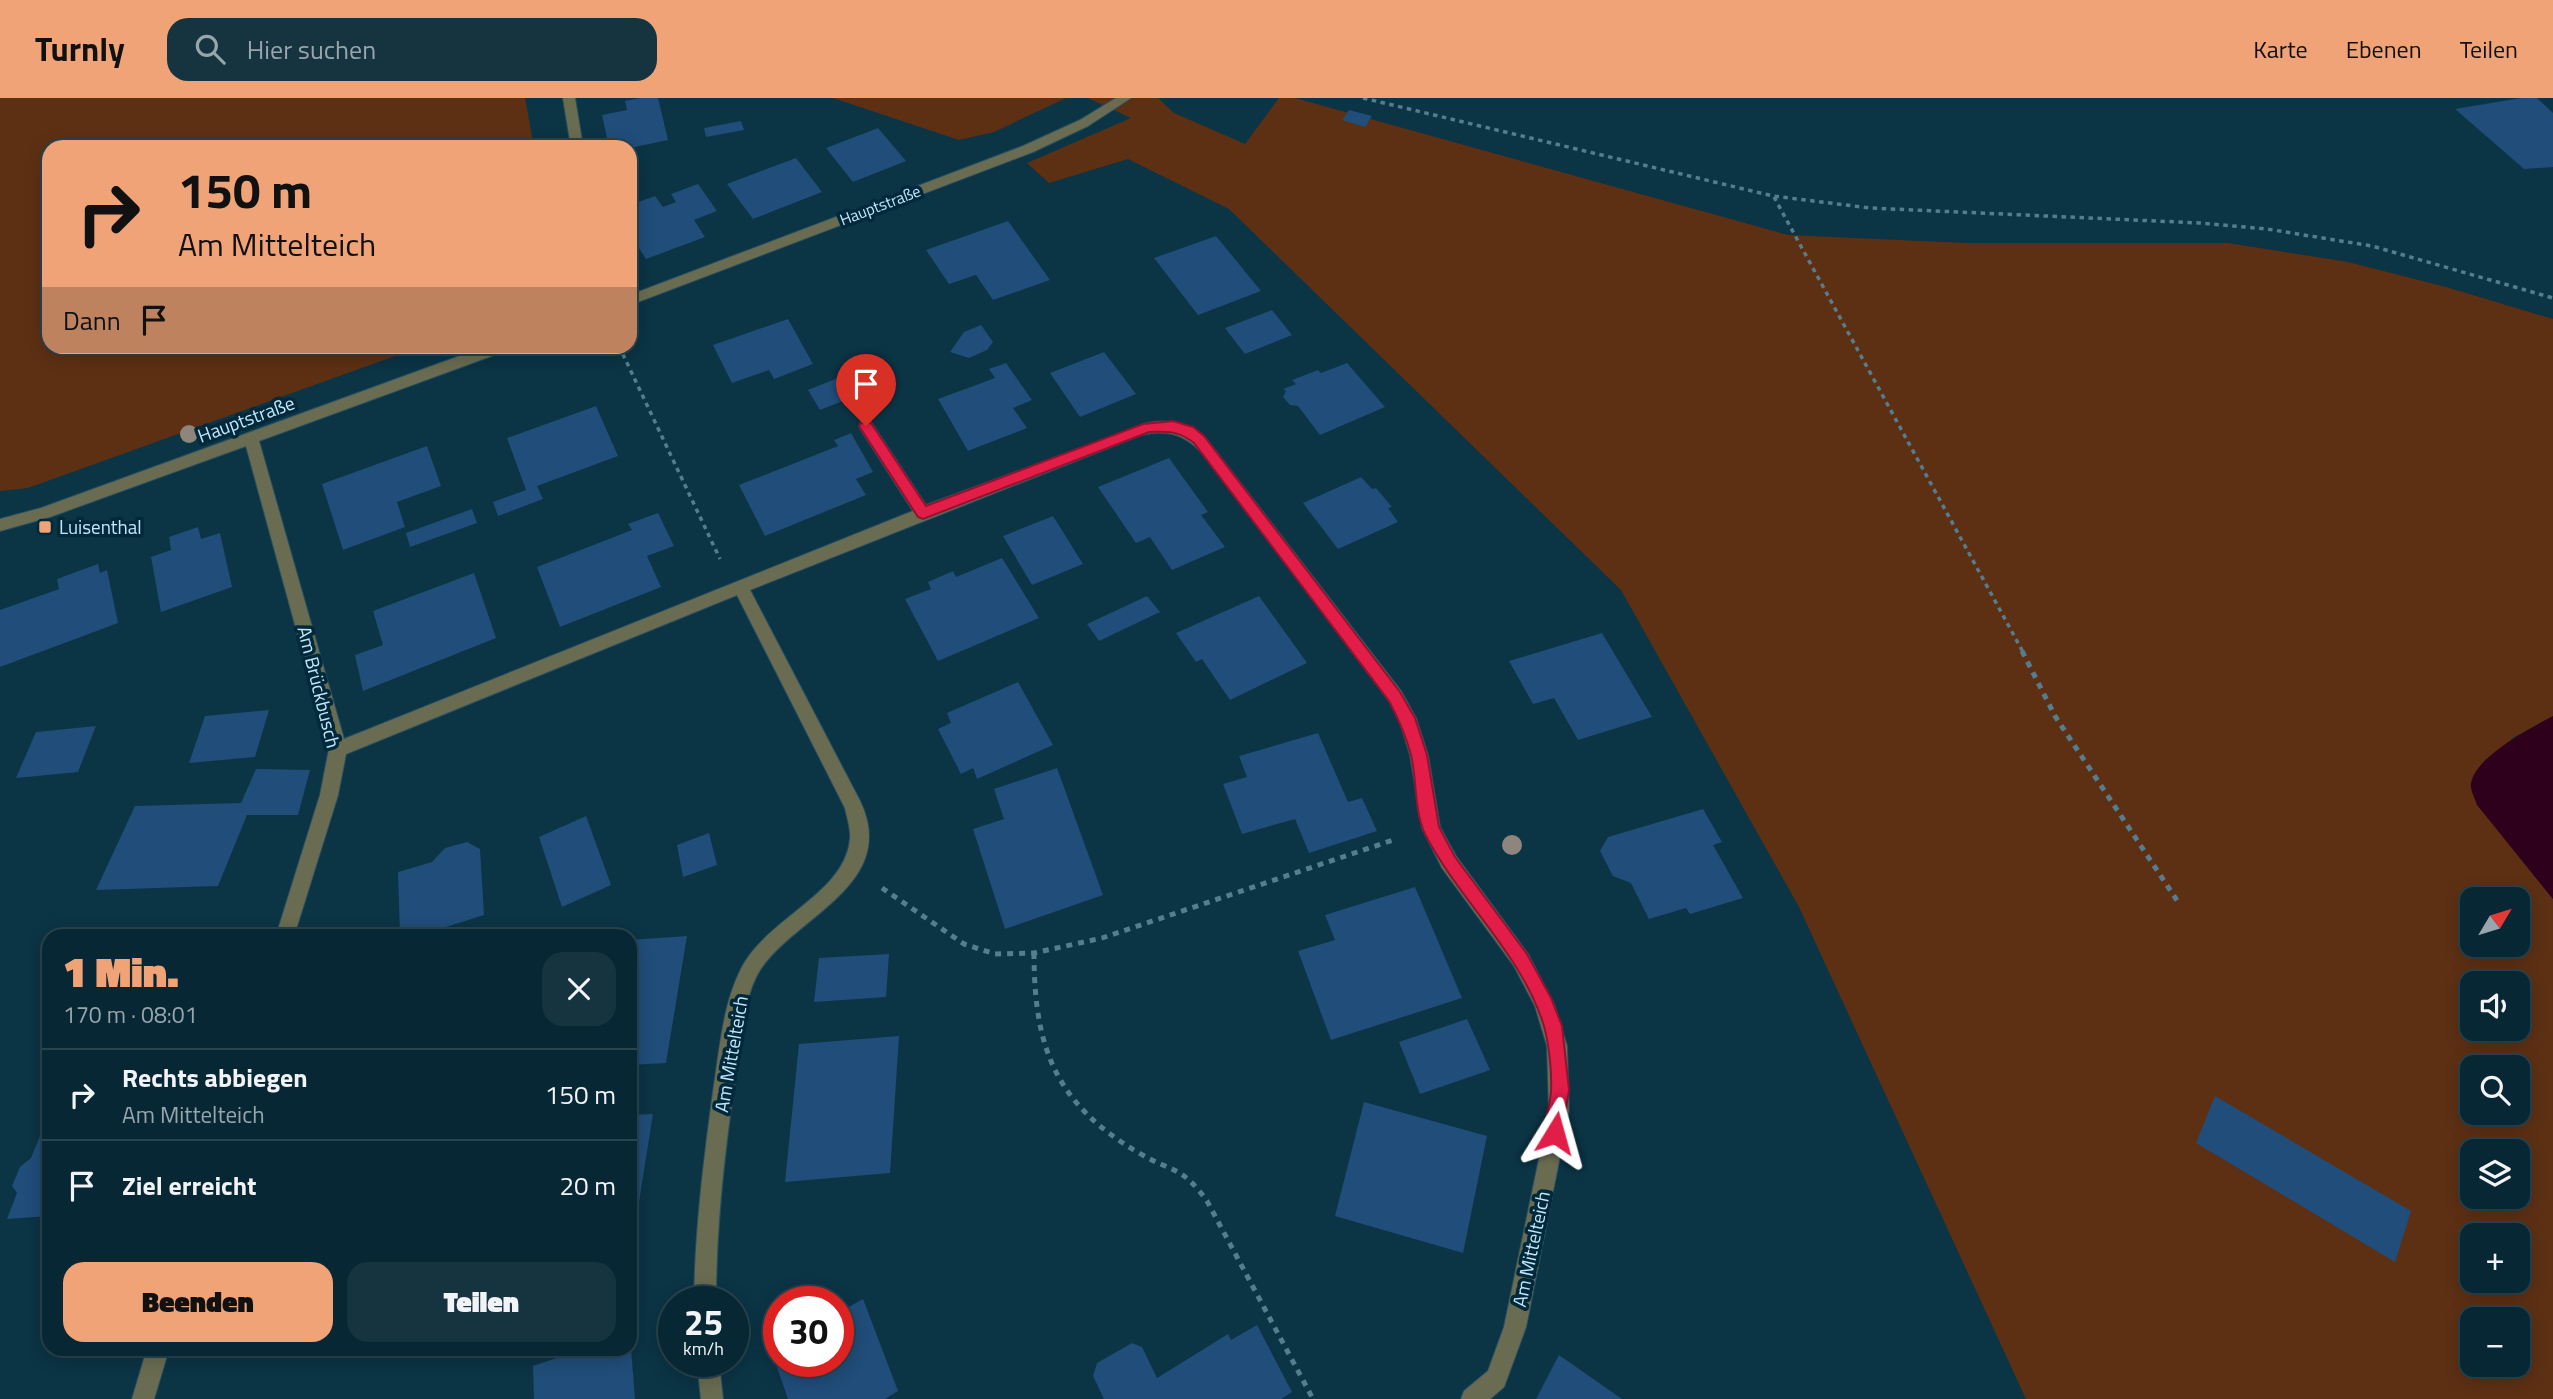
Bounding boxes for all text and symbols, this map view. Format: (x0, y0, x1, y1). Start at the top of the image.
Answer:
search box (167, 18, 657, 81)
text: Turnly (35, 24, 125, 74)
icon: search (191, 30, 229, 68)
text: Hier suchen (247, 30, 376, 69)
text: Karte (2253, 31, 2308, 67)
text: Ebenen (2346, 31, 2422, 67)
text: Teilen (2460, 31, 2518, 67)
text: 150 m (178, 152, 312, 227)
icon: right (63, 168, 154, 259)
street label: Hauptstraße (836, 179, 924, 231)
text: Am Mittelteich (178, 220, 376, 268)
text: Dann (63, 301, 121, 340)
icon: arrive (135, 301, 173, 339)
pin (836, 354, 896, 426)
icon: arrive (847, 365, 885, 403)
street label: Hauptstraße (193, 388, 298, 449)
place label: Luisenthal (59, 512, 142, 541)
marker: Luisenthal (37, 519, 53, 535)
street label: Am Brückbusch (290, 623, 349, 751)
north arrow (2460, 887, 2530, 957)
map controls (2460, 887, 2530, 1377)
text: 1 Min. (63, 939, 179, 1003)
button: close (542, 952, 616, 1026)
button: sound (2460, 971, 2530, 1041)
street label: Am Mittelteich (706, 993, 755, 1114)
text: 170 m · 08:01 (63, 997, 198, 1032)
button: search (2460, 1055, 2530, 1125)
text: Rechts abbiegen (122, 1058, 308, 1097)
text: 150 m (545, 1075, 616, 1114)
icon: right (63, 1076, 101, 1114)
position arrow (1518, 1096, 1592, 1170)
text: Am Mittelteich (122, 1097, 265, 1132)
button: layers (2460, 1139, 2530, 1209)
text: Ziel erreicht (122, 1166, 257, 1205)
text: 20 m (559, 1166, 616, 1205)
icon: arrive (63, 1167, 101, 1205)
street label: Am Mittelteich (1504, 1188, 1557, 1309)
button: + (2460, 1223, 2530, 1293)
button: Beenden (63, 1262, 333, 1342)
button: Teilen (347, 1262, 616, 1342)
speed limit sign: 30 (763, 1286, 854, 1377)
text: 25 (684, 1295, 723, 1349)
button: − (2460, 1307, 2530, 1377)
text: km/h (683, 1335, 724, 1362)

